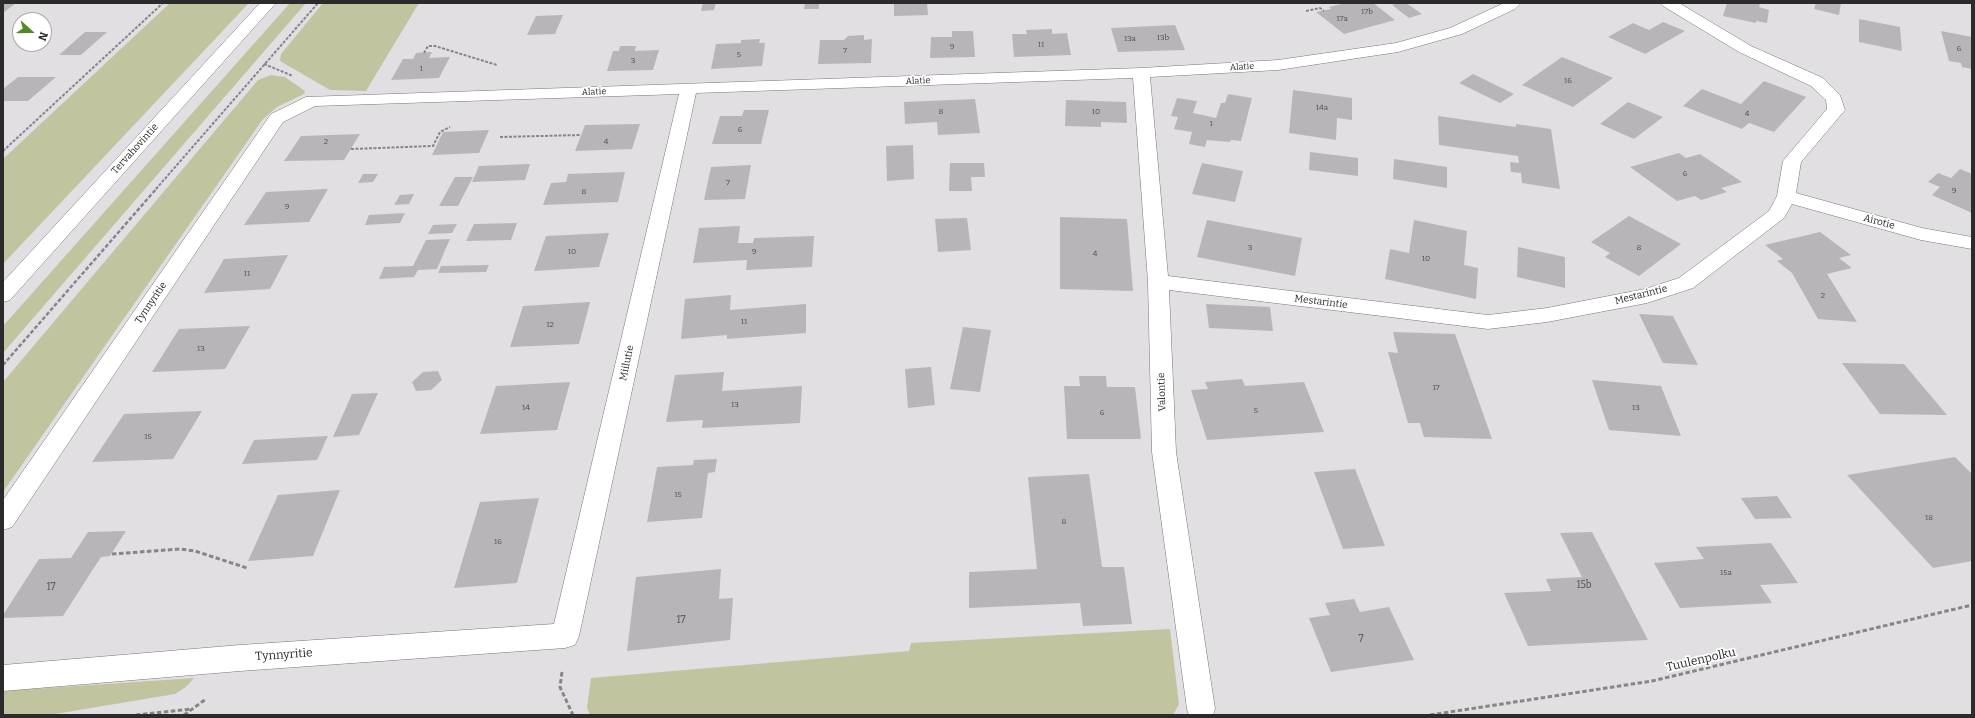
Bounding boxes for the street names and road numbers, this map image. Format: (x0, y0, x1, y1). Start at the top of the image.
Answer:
street label: Alatie (1229, 61, 1255, 73)
street label: Alatie (906, 75, 930, 87)
street label: Alatie (582, 86, 606, 98)
street label: Tervahovintie (109, 121, 161, 177)
street label: Airotie (1862, 212, 1896, 232)
street label: Tynnyritie (133, 280, 169, 326)
street label: Mestarintie (1614, 283, 1668, 307)
street label: Mestarintie (1294, 293, 1348, 311)
street label: Miilutie (617, 344, 637, 382)
street label: Valontie (1155, 373, 1169, 411)
street label: Tuulenpolku (1665, 645, 1737, 675)
street label: Tynnyritie (255, 646, 313, 664)

